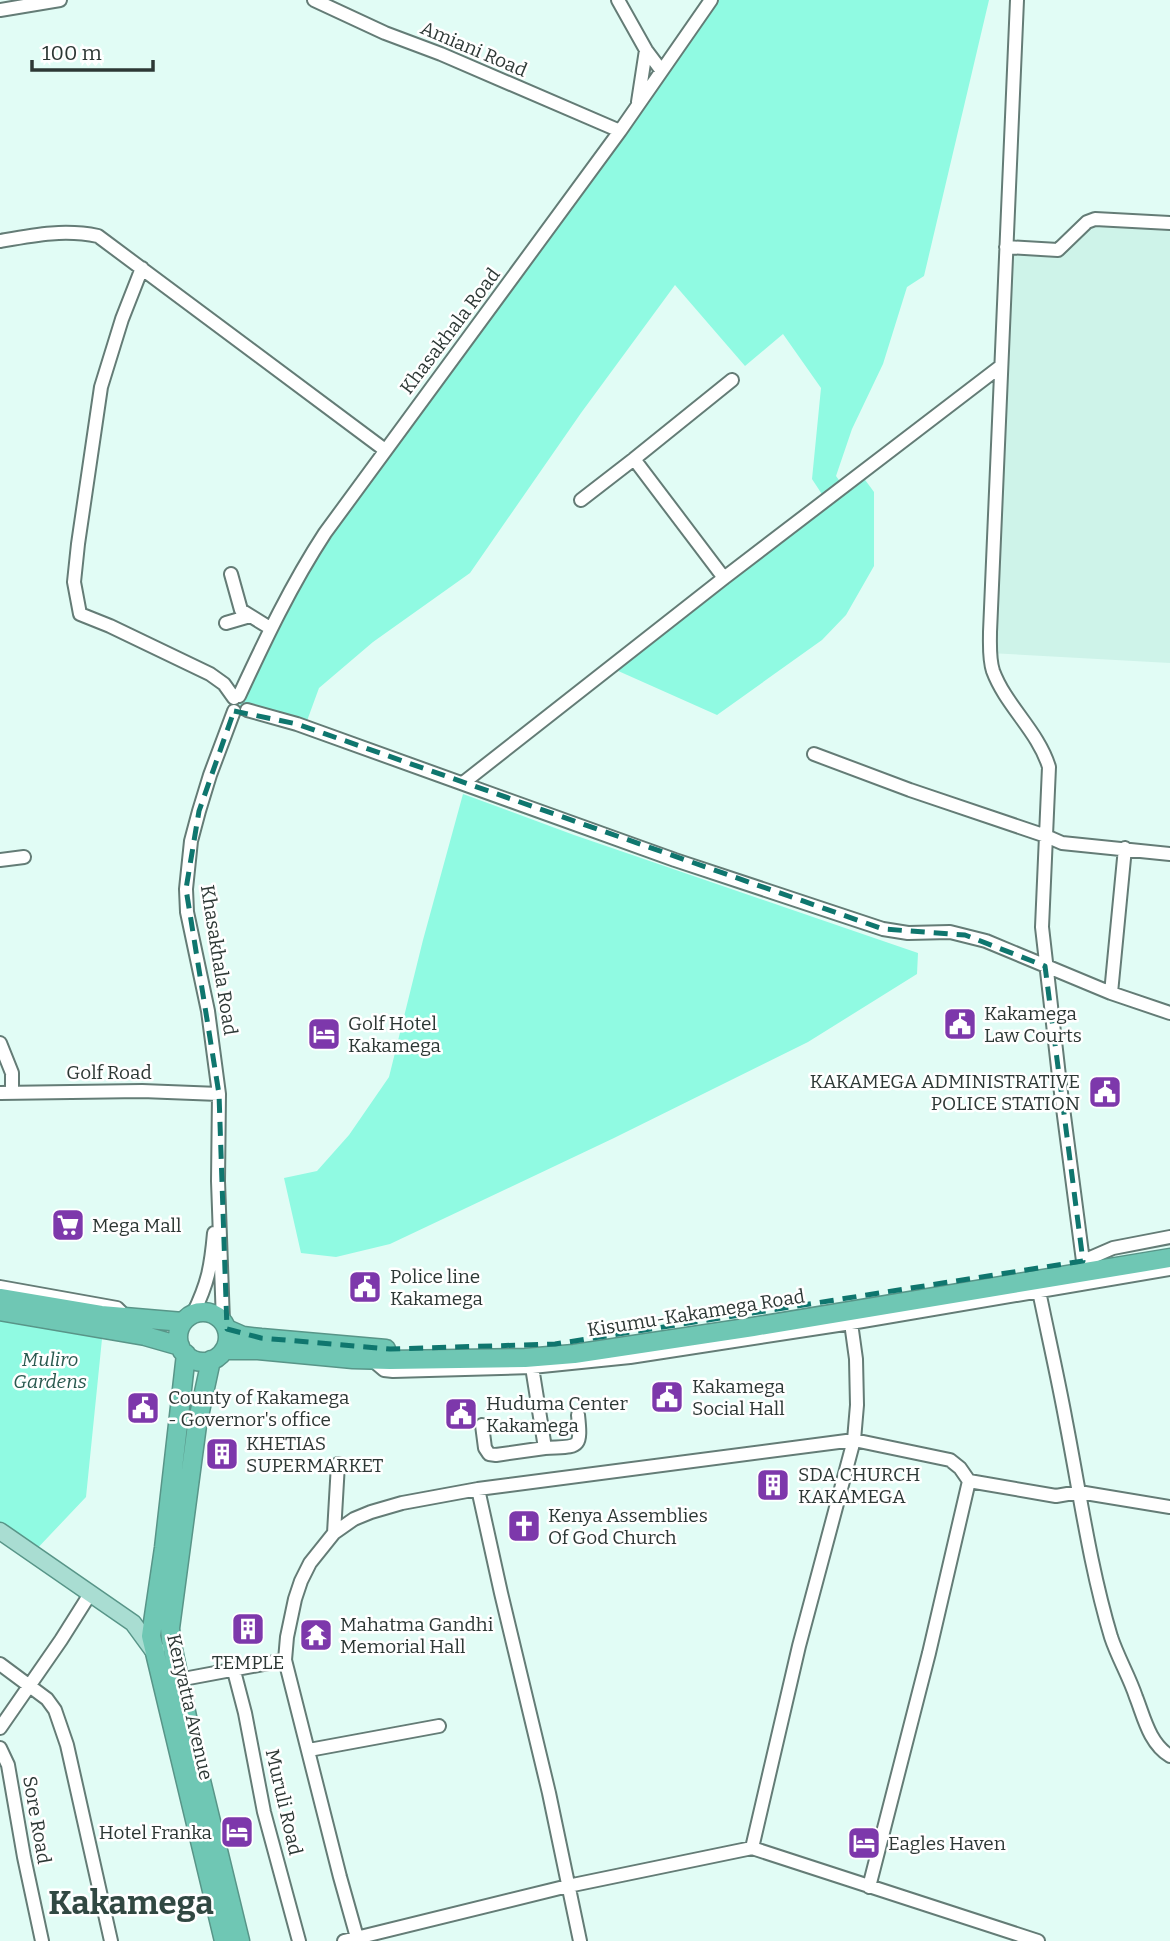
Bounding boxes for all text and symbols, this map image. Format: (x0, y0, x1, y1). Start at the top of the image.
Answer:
street label: Amiani Road (417, 16, 531, 82)
scale bar (32, 28, 152, 72)
text: 100 m (42, 40, 102, 66)
street label: Khasakhala Road (395, 263, 505, 399)
street label: Khasakhala Road (196, 883, 242, 1037)
place label: Kakamega Law Courts (984, 1002, 1082, 1047)
public building icon: Kakamega Law Courts (941, 1005, 979, 1043)
place label: Golf Hotel Kakamega (348, 1012, 442, 1057)
hotel icon: Golf Hotel Kakamega (305, 1015, 343, 1053)
street label: Golf Road (66, 1061, 152, 1084)
place label: KAKAMEGA ADMINISTRATIVE POLICE STATION (810, 1070, 1080, 1115)
public building icon: KAKAMEGA ADMINISTRATIVE POLICE STATION (1086, 1073, 1124, 1111)
supermarket icon: Mega Mall (49, 1206, 87, 1244)
place label: Mega Mall (92, 1214, 182, 1237)
place label: Police line Kakamega (390, 1265, 484, 1310)
public building icon: Police line Kakamega (346, 1268, 384, 1306)
street label: Kisumu-Kakamega Road (586, 1284, 806, 1342)
park label: Muliro Gardens (13, 1348, 87, 1393)
place label: Kakamega Social Hall (692, 1375, 786, 1420)
public building icon: Kakamega Social Hall (648, 1378, 686, 1416)
place label: County of Kakamega - Governor's office (168, 1386, 350, 1431)
public building icon: County of Kakamega - Governor's office (124, 1389, 162, 1427)
place label: Huduma Center Kakamega (486, 1392, 628, 1437)
public building icon: Huduma Center Kakamega (442, 1395, 480, 1433)
place label: KHETIAS SUPERMARKET (246, 1432, 383, 1477)
building icon: KHETIAS SUPERMARKET (203, 1435, 241, 1473)
place label: SDA CHURCH KAKAMEGA (798, 1463, 920, 1508)
building icon: SDA CHURCH KAKAMEGA (754, 1466, 792, 1504)
place label: Kenya Assemblies Of God Church (548, 1504, 708, 1549)
church icon: Kenya Assemblies Of God Church (505, 1507, 543, 1545)
building icon: TEMPLE (229, 1610, 267, 1648)
place label: Mahatma Gandhi Memorial Hall (340, 1613, 494, 1658)
temple icon: Mahatma Gandhi Memorial Hall (297, 1616, 335, 1654)
street label: Kenyatta Avenue (162, 1632, 218, 1782)
place label: TEMPLE (212, 1651, 284, 1674)
street label: Muruli Road (261, 1747, 307, 1857)
street label: Sore Road (18, 1774, 56, 1866)
hotel icon: Hotel Franka (218, 1813, 256, 1851)
place label: Hotel Franka (99, 1821, 213, 1844)
hotel icon: Eagles Haven (845, 1824, 883, 1862)
place label: Eagles Haven (888, 1832, 1006, 1855)
district label: Kakamega (48, 1883, 214, 1923)

